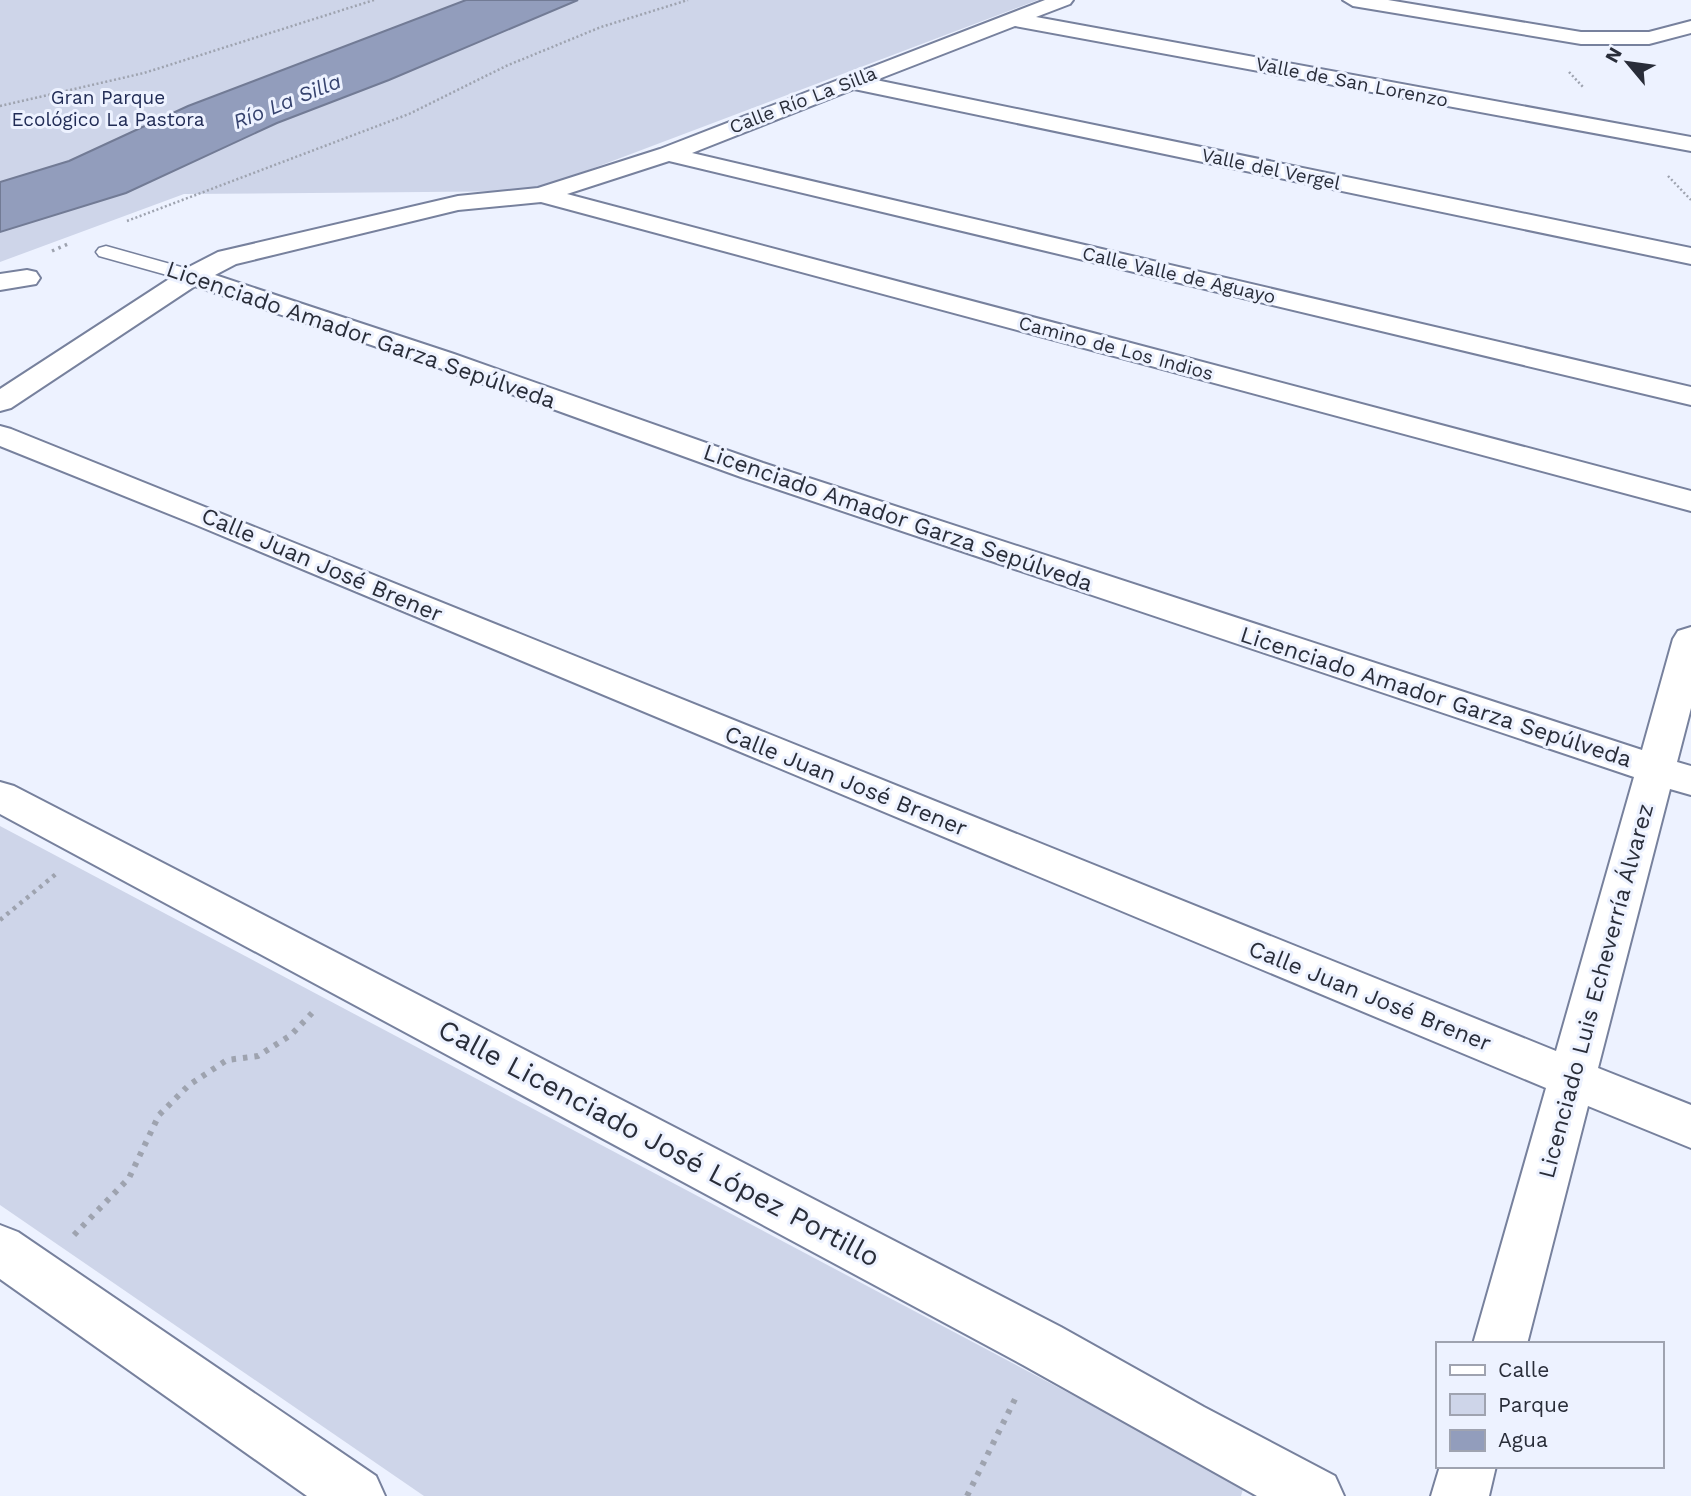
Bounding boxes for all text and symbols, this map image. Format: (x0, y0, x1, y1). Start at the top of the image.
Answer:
north arrow (1593, 28, 1663, 98)
text: N (1600, 43, 1627, 67)
street label: Valle de San Lorenzo (1254, 52, 1450, 112)
street label: Calle Río La Silla (726, 61, 880, 139)
water label: Río La Silla (229, 68, 345, 134)
park label: Gran Parque Ecológico La Pastora (12, 86, 205, 131)
street label: Valle del Vergel (1199, 143, 1343, 195)
street label: Calle Valle de Aguayo (1080, 242, 1278, 308)
street label: Licenciado Amador Garza Sepúlveda (163, 255, 559, 415)
street label: Camino de Los Indios (1016, 311, 1216, 385)
street label: Licenciado Amador Garza Sepúlveda (700, 438, 1096, 598)
street label: Calle Juan José Brener (197, 502, 447, 628)
street label: Licenciado Amador Garza Sepúlveda (1237, 621, 1635, 773)
street label: Calle Juan José Brener (721, 720, 971, 842)
street label: Licenciado Luis Echeverría Álvarez (1533, 801, 1659, 1181)
street label: Calle Juan José Brener (1245, 935, 1495, 1057)
street label: Calle Licenciado José López Portillo (433, 1012, 885, 1274)
legend (1436, 1342, 1663, 1468)
text: Calle (1498, 1357, 1549, 1382)
text: Parque (1498, 1392, 1569, 1417)
text: Agua (1498, 1427, 1548, 1452)

